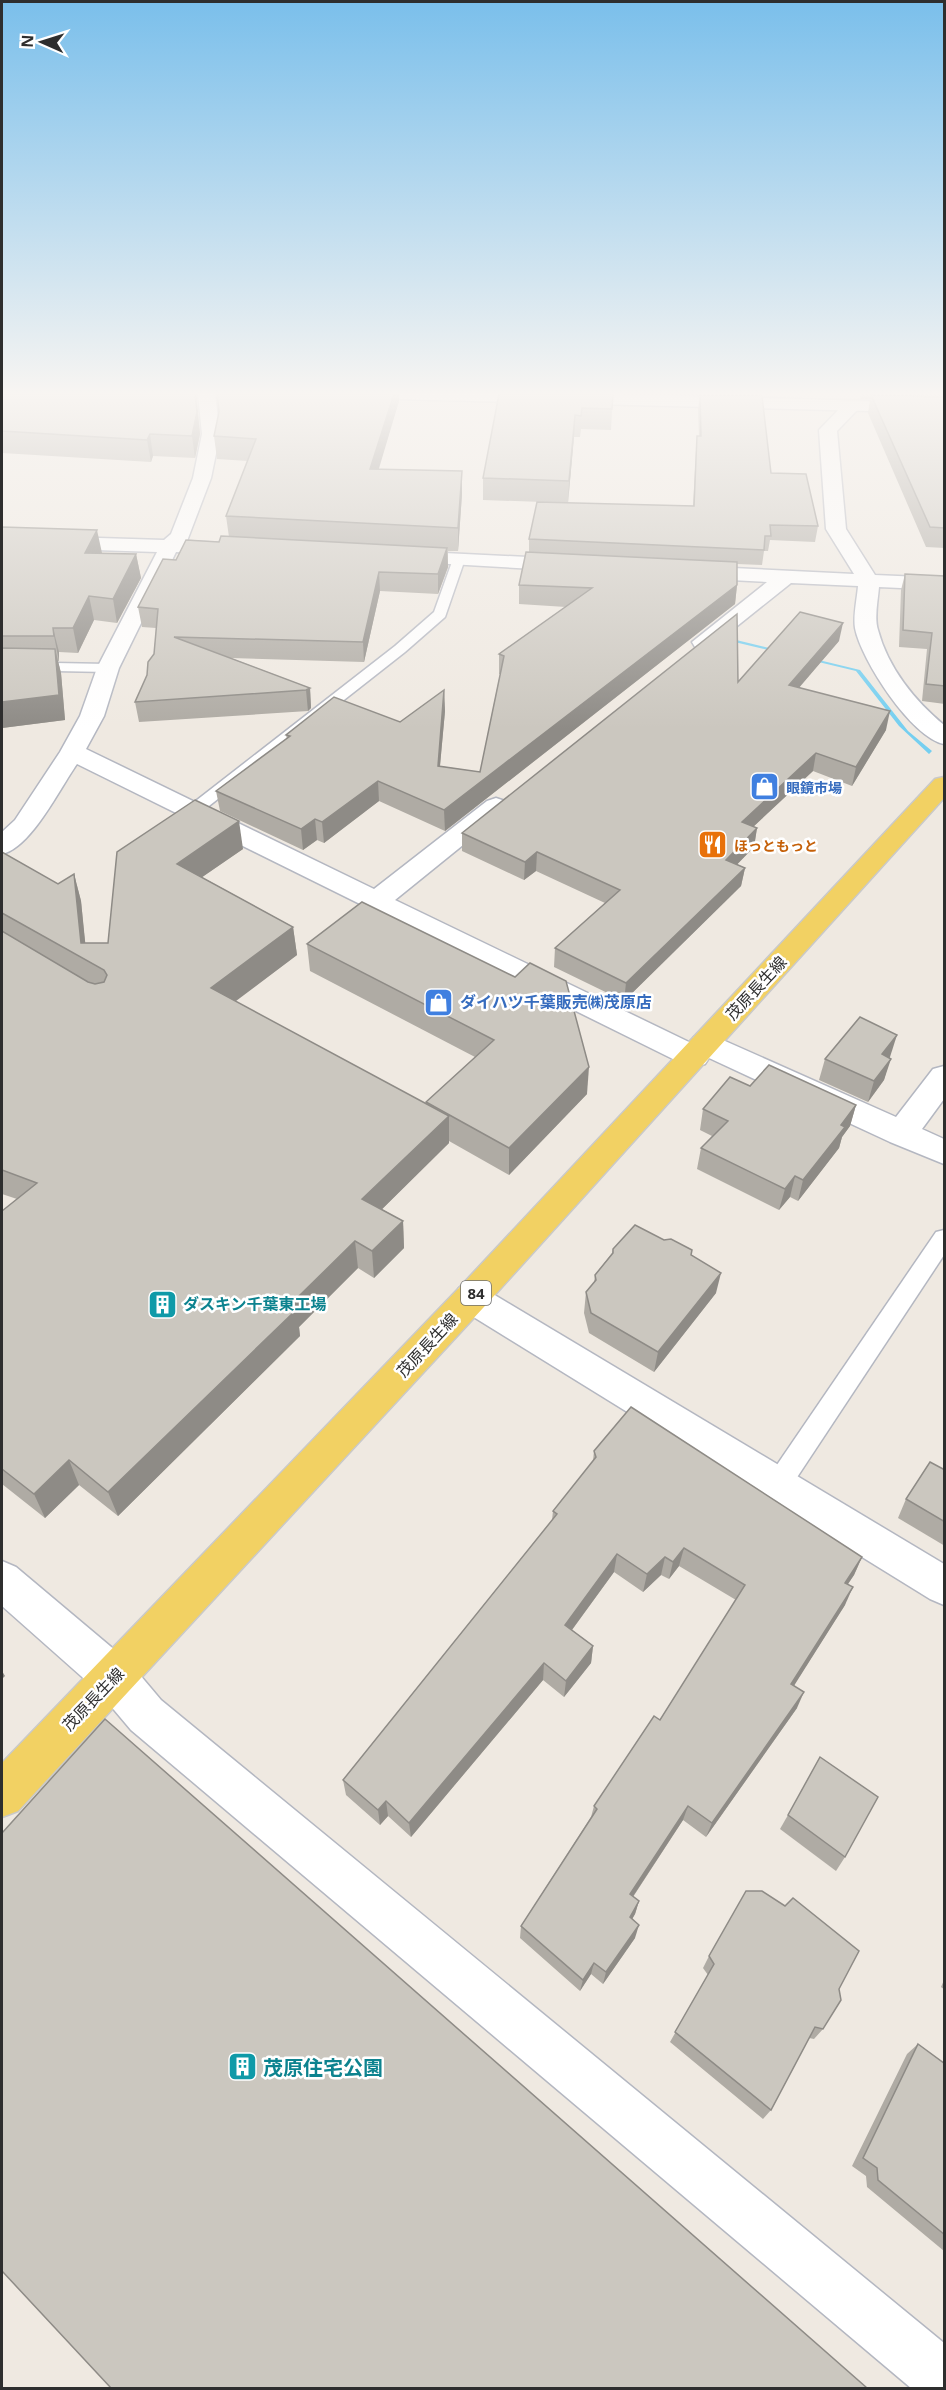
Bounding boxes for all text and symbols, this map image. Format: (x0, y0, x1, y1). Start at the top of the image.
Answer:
north arrow (12, 12, 72, 72)
text: N (16, 34, 38, 48)
shop icon: 眼鏡市場 (749, 771, 781, 803)
place label: 眼鏡市場 (786, 778, 842, 797)
restaurant icon: ほっともっと (697, 829, 729, 861)
place label: ほっともっと (734, 836, 818, 855)
street label: 茂原長生線 (721, 951, 791, 1025)
shop icon: ダイハツ千葉販売㈱茂原店 (423, 986, 455, 1018)
place label: ダイハツ千葉販売㈱茂原店 (460, 991, 652, 1013)
road number: 84 (461, 1281, 491, 1305)
building icon: ダスキン千葉東工場 (146, 1288, 178, 1320)
place label: ダスキン千葉東工場 (183, 1293, 327, 1315)
street label: 茂原長生線 (392, 1308, 462, 1382)
street label: 茂原長生線 (57, 1663, 129, 1735)
building icon: 茂原住宅公園 (226, 2051, 258, 2083)
place label: 茂原住宅公園 (263, 2054, 383, 2081)

